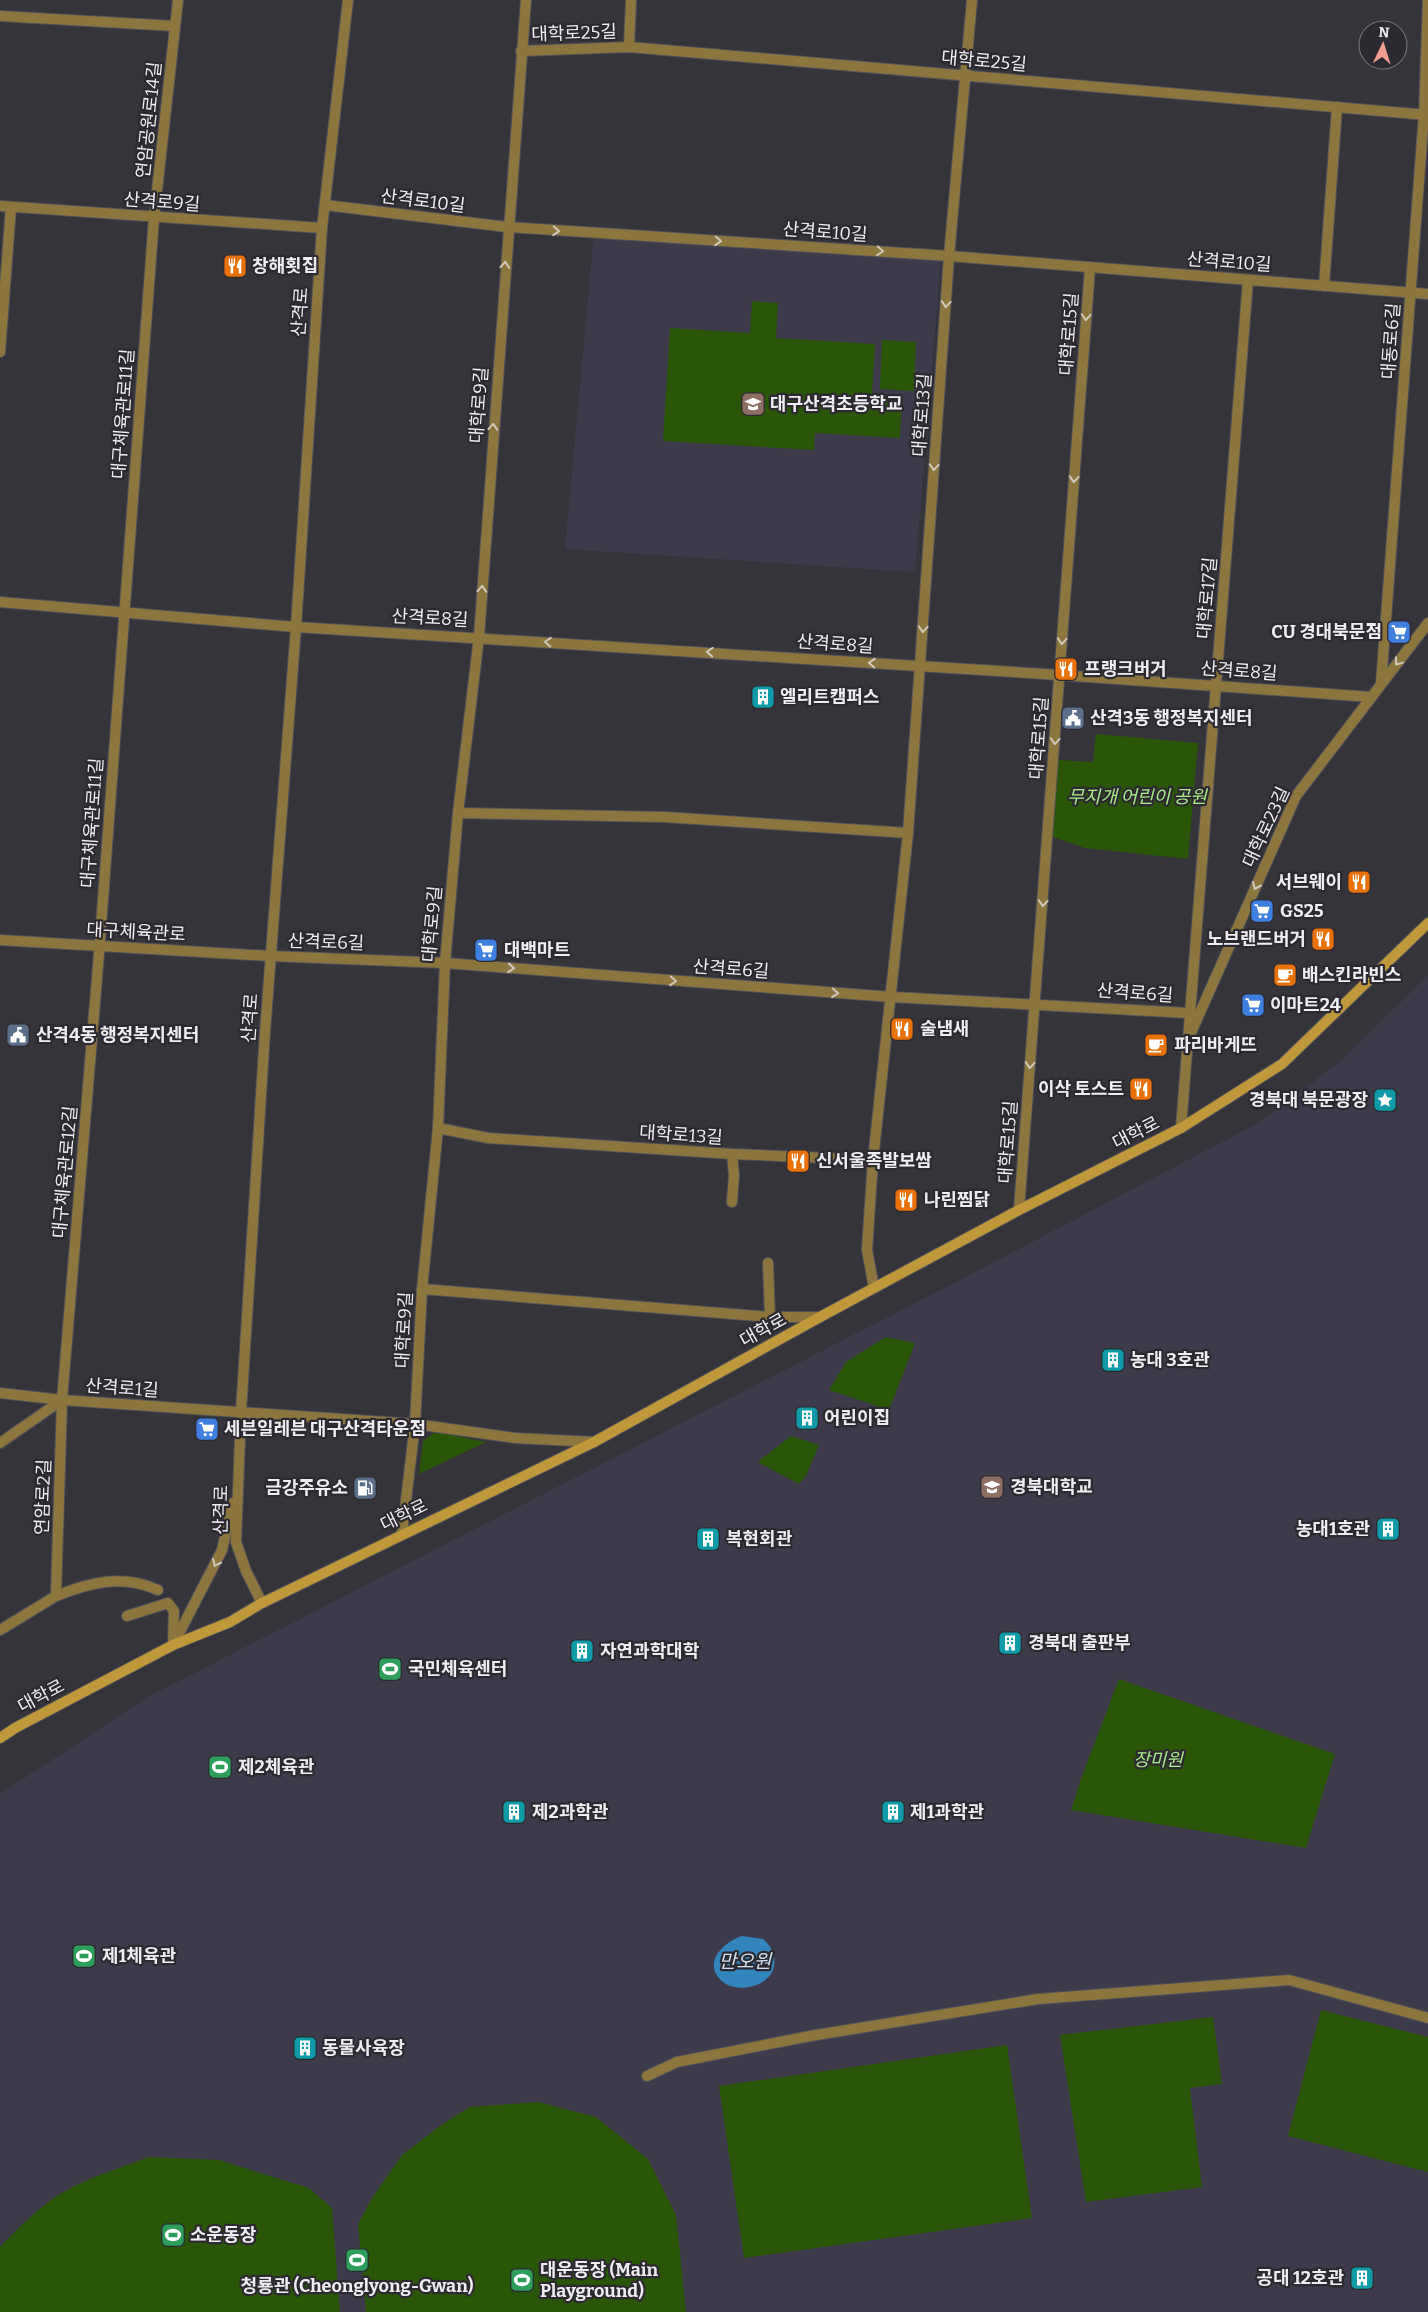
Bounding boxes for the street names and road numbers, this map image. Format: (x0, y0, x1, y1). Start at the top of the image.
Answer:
street label: 대학로25길 (531, 21, 617, 45)
street label: 대학로25길 (940, 46, 1028, 76)
street label: 연암공원로14길 (132, 61, 166, 179)
street label: 산격로10길 (379, 185, 467, 217)
street label: 산격로9길 (123, 188, 201, 216)
street label: 산격로10길 (782, 218, 868, 246)
street label: 산격로10길 (1186, 248, 1272, 276)
street label: 산격로 (287, 286, 313, 338)
street label: 대학로15길 (1055, 292, 1083, 376)
street label: 대동로6길 (1377, 302, 1405, 380)
street label: 대구체육관로11길 (107, 348, 139, 480)
street label: 대학로9길 (465, 366, 493, 444)
street label: 대학로13길 (908, 372, 936, 458)
street label: 대학로17길 (1192, 556, 1222, 640)
street label: 산격로8길 (391, 605, 469, 631)
street label: 산격로8길 (796, 630, 874, 658)
street label: 산격로8길 (1200, 657, 1278, 685)
street label: 대학로15길 (1025, 696, 1053, 780)
street label: 대구체육관로11길 (76, 757, 108, 889)
street label: 대학로23길 (1238, 783, 1294, 871)
street label: 대학로9길 (418, 885, 446, 963)
street label: 대구체육관로 (86, 918, 186, 946)
street label: 산격로6길 (287, 930, 365, 954)
street label: 산격로6길 (692, 955, 770, 983)
street label: 산격로6길 (1096, 979, 1174, 1007)
street label: 산격로 (237, 992, 263, 1044)
street label: 대학로15길 (994, 1100, 1022, 1184)
street label: 대구체육관로12길 (48, 1105, 82, 1239)
street label: 대학로 (1109, 1112, 1163, 1154)
street label: 대학로13길 (638, 1121, 724, 1149)
street label: 대학로9길 (391, 1291, 417, 1369)
street label: 대학로 (736, 1308, 790, 1352)
street label: 산격로1길 (85, 1374, 159, 1402)
street label: 연암로2길 (31, 1459, 55, 1535)
street label: 산격로 (210, 1485, 232, 1535)
street label: 대학로 (377, 1494, 431, 1536)
street label: 대학로 (14, 1675, 68, 1717)

